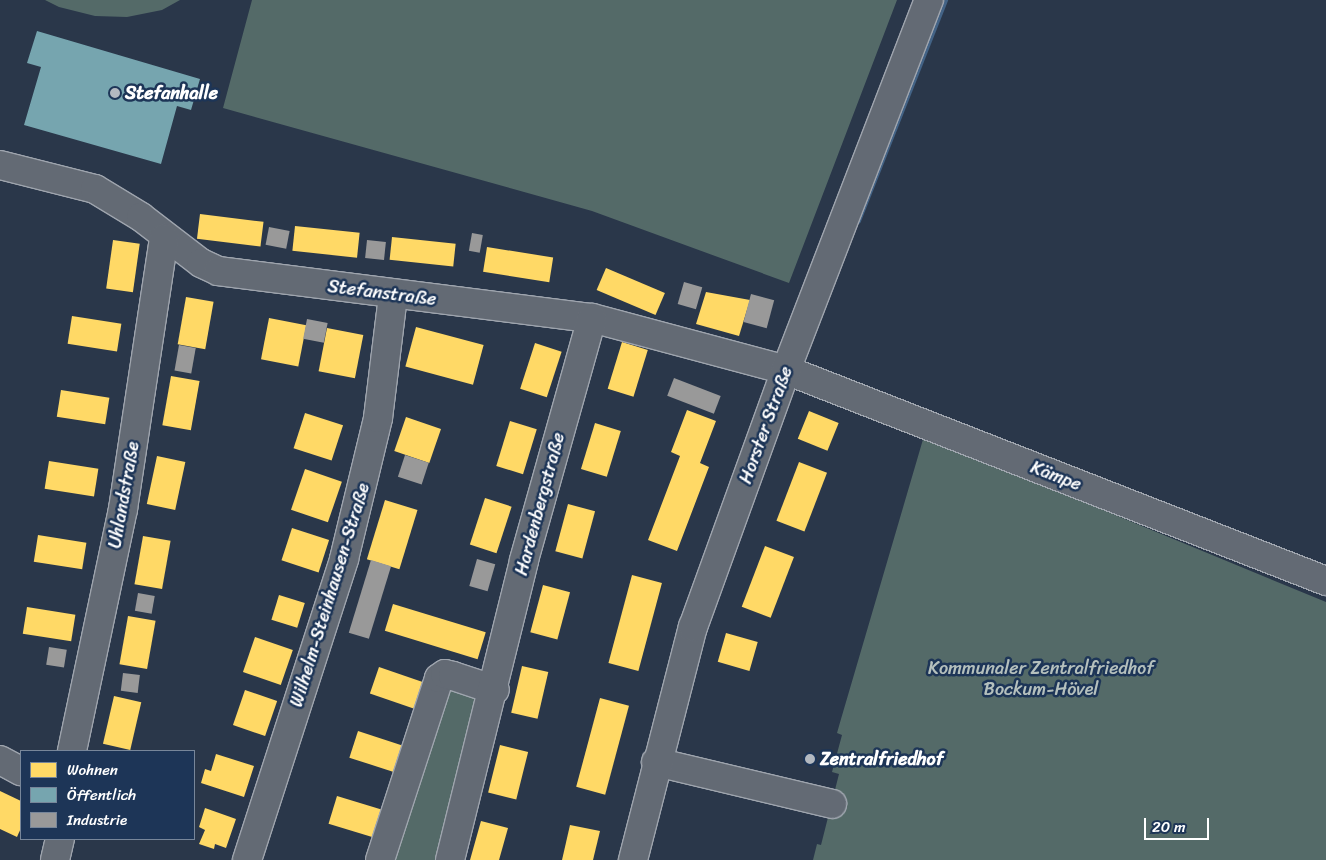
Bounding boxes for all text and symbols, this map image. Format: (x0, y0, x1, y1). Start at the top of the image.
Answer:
place label: Stefanhalle (125, 82, 218, 104)
marker: Stefanhalle (109, 87, 121, 99)
street label: Stefanstraße (326, 276, 438, 310)
street label: Horster Straße (735, 363, 797, 487)
street label: Hardenbergstraße (511, 430, 569, 578)
street label: Uhlandstraße (104, 440, 144, 550)
street label: Kämpe (1028, 456, 1084, 496)
street label: Wilhelm-Steinhausen-Straße (286, 480, 374, 710)
park label: Kommunaler Zentralfriedhof Bockum-Hövel (928, 658, 1154, 701)
place label: Zentralfriedhof (820, 748, 943, 770)
legend (20, 750, 195, 840)
marker: Zentralfriedhof (804, 753, 816, 765)
text: Wohnen (67, 757, 118, 783)
text: Öffentlich (67, 782, 136, 808)
text: Industrie (67, 807, 127, 833)
scale bar (1146, 808, 1211, 840)
text: 20 m (1152, 814, 1186, 840)

